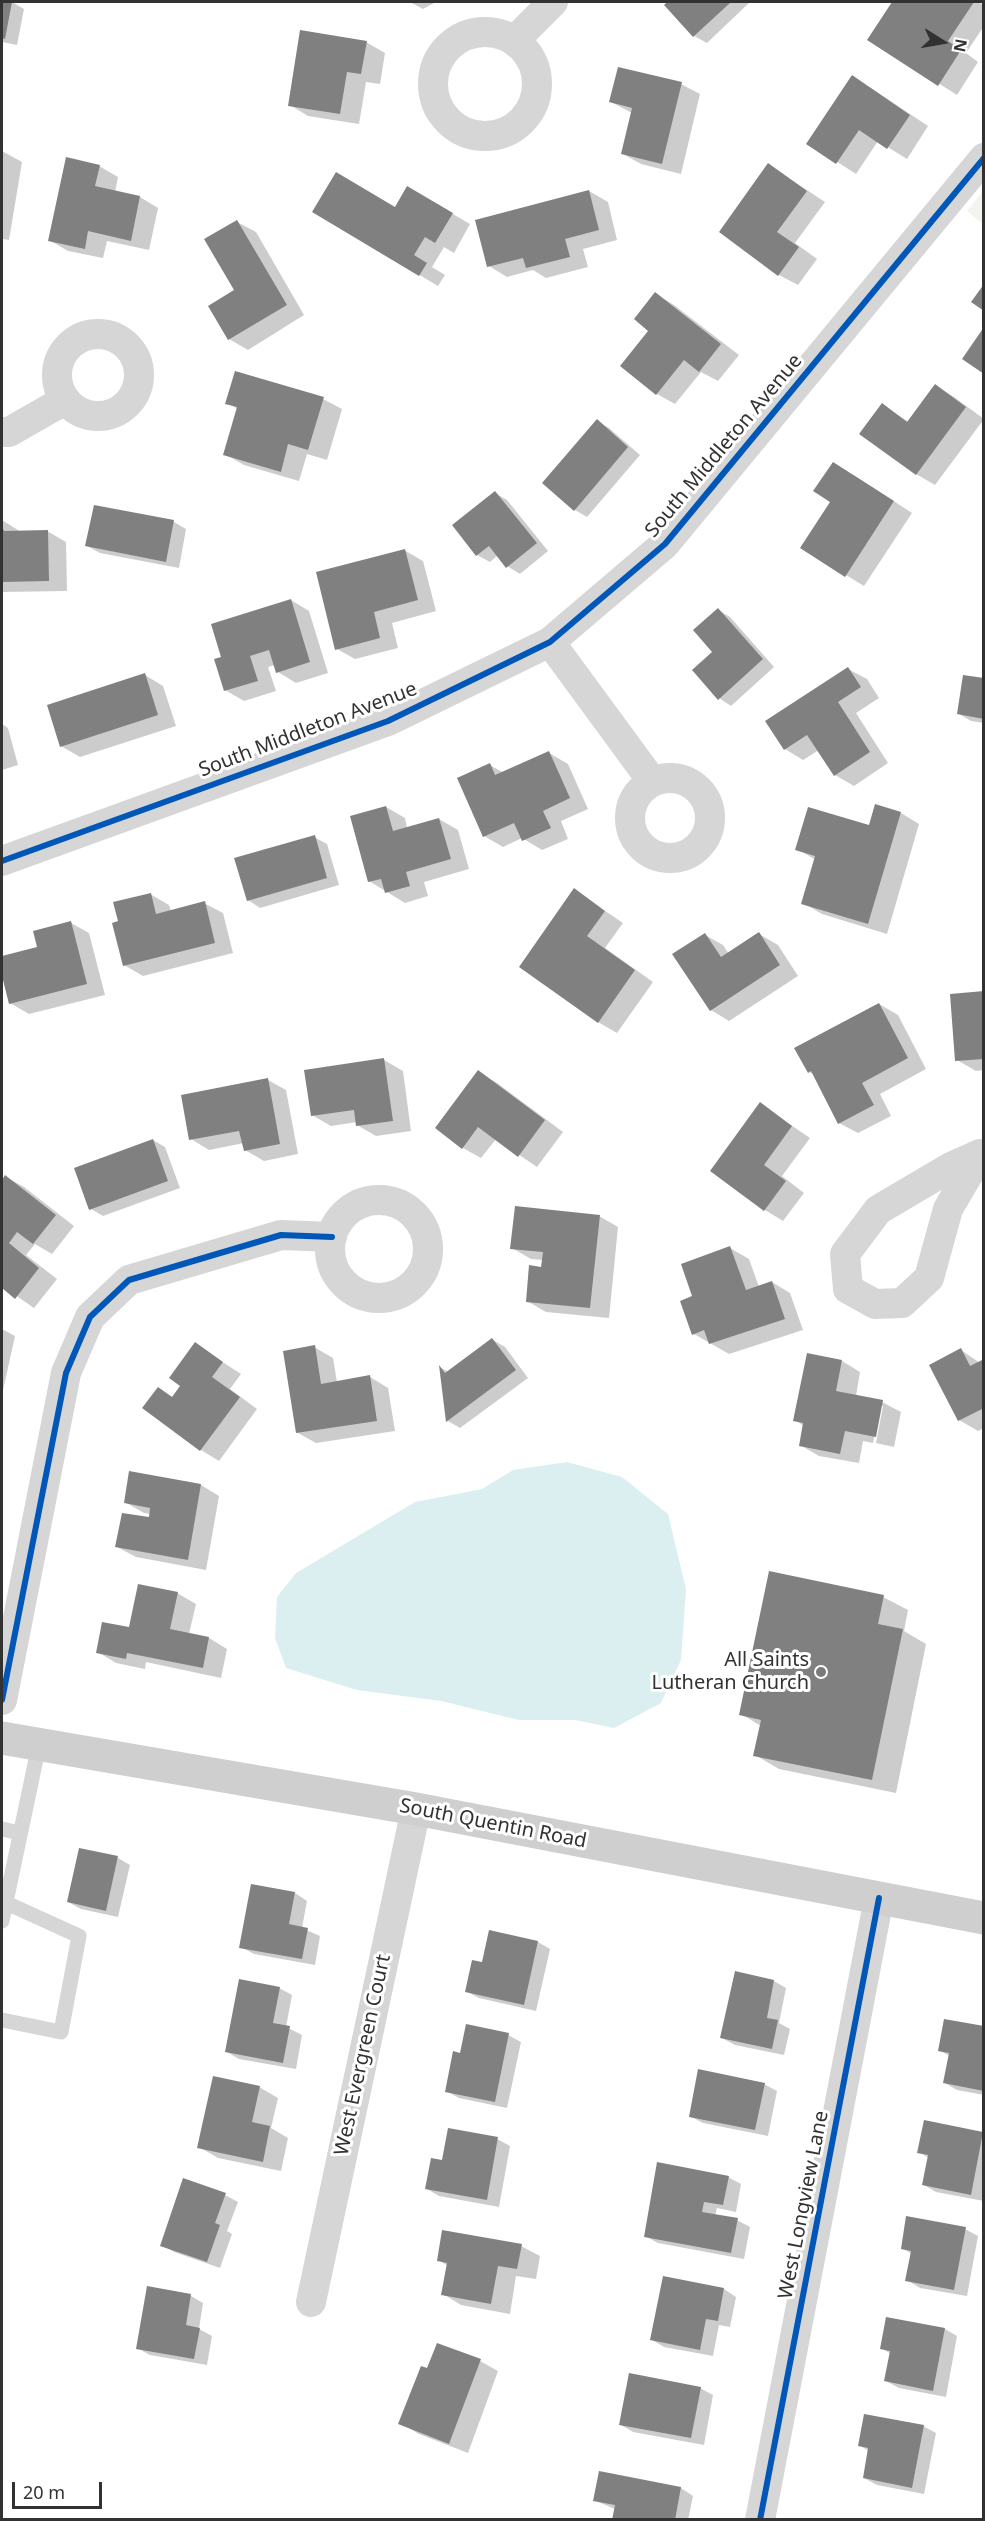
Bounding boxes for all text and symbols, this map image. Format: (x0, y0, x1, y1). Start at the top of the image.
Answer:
north arrow (913, 12, 973, 72)
text: N (949, 37, 973, 54)
street label: South Middleton Avenue (640, 350, 808, 542)
street label: South Middleton Avenue (196, 677, 420, 783)
place label: All Saints Lutheran Church (651, 1648, 809, 1695)
marker: All Saints Lutheran Church (814, 1665, 828, 1679)
street label: South Quentin Road (398, 1794, 588, 1854)
street label: West Evergreen Court (330, 1952, 396, 2158)
street label: West Longview Lane (774, 2109, 834, 2301)
scale bar (15, 2470, 105, 2508)
text: 20 m (23, 2480, 65, 2504)

